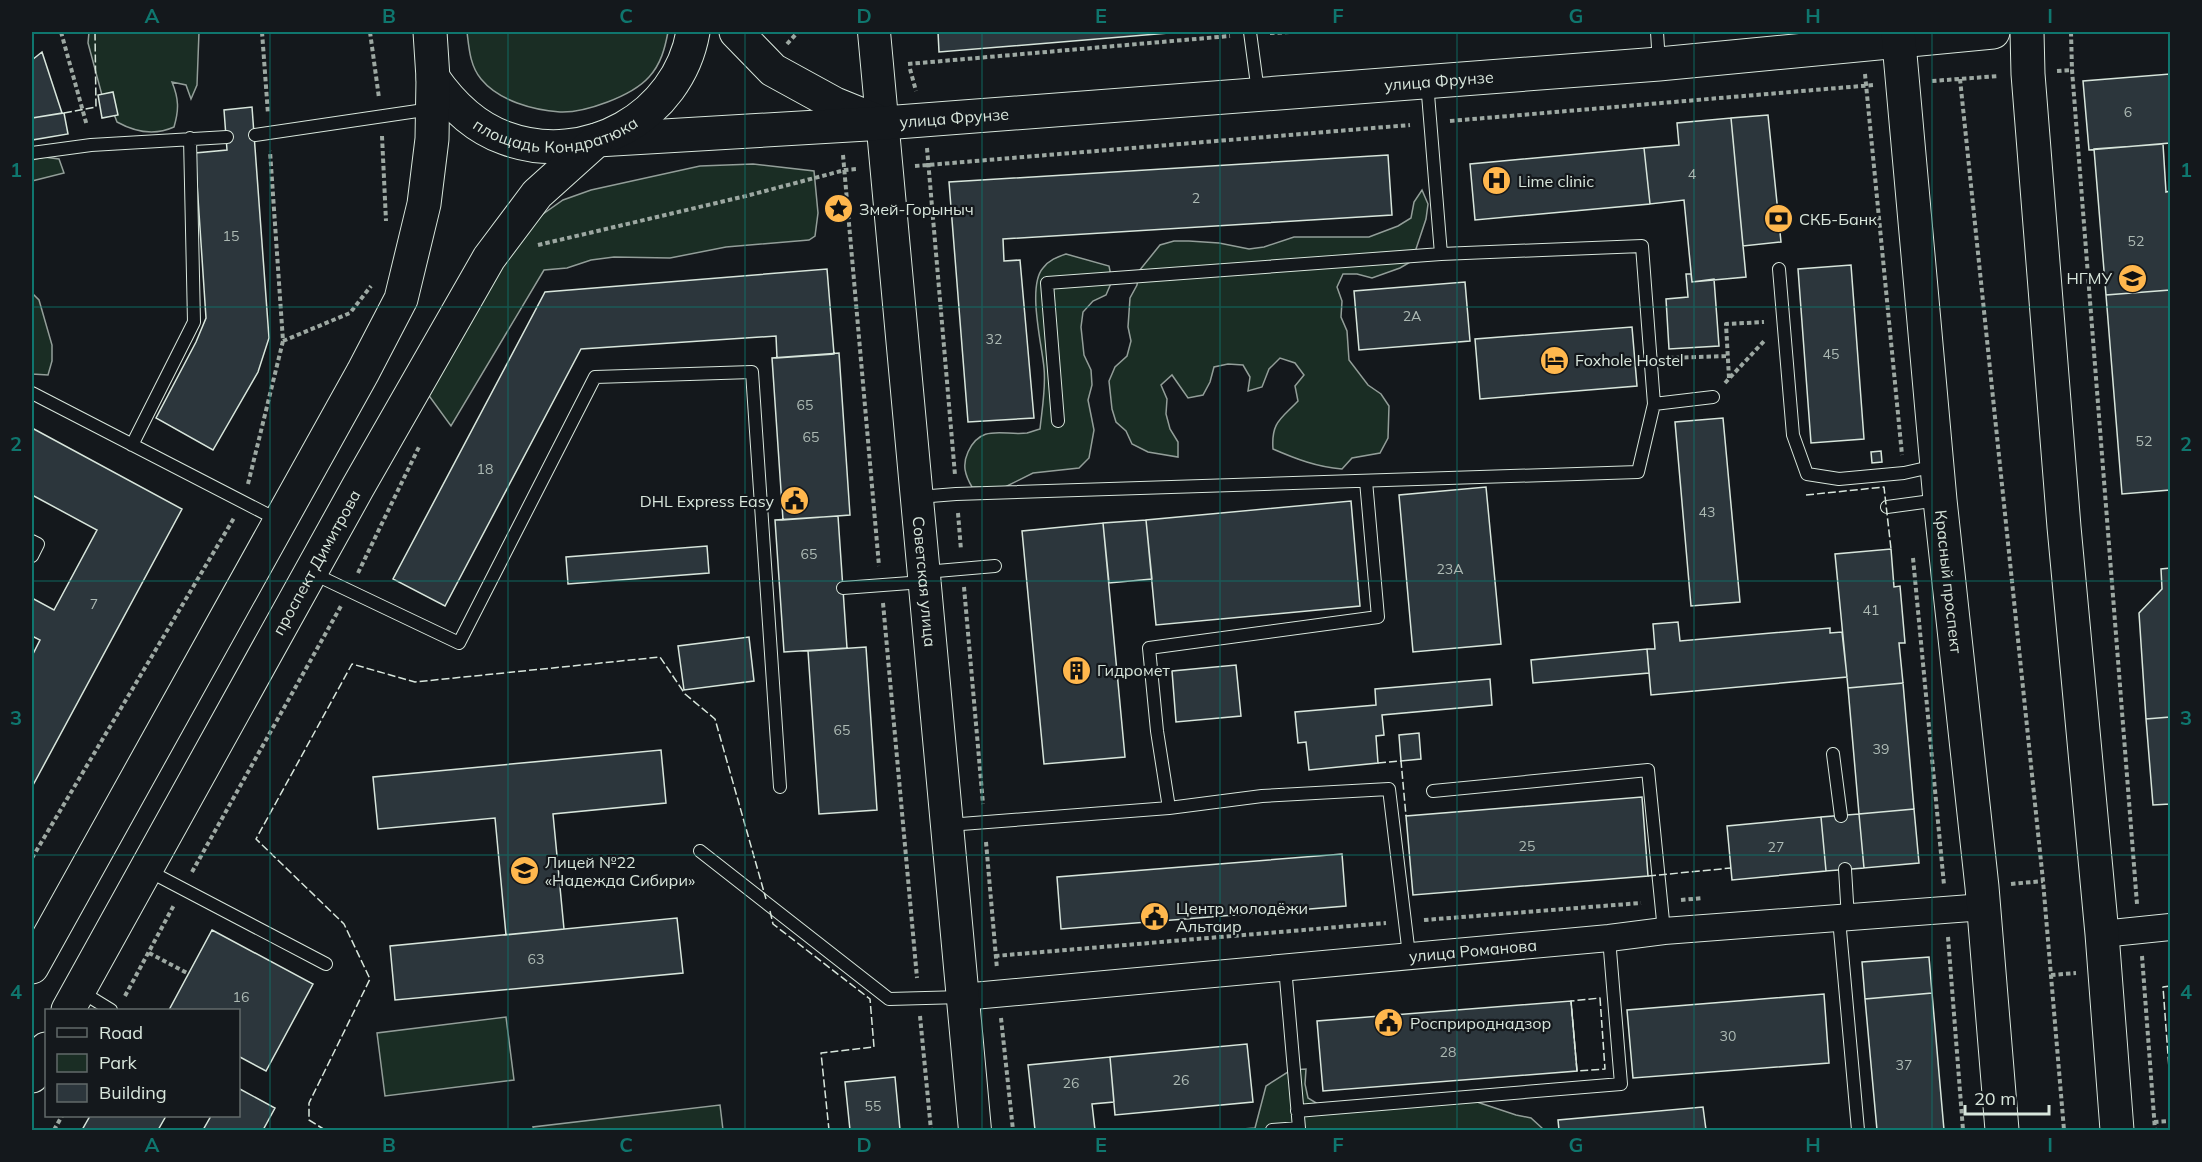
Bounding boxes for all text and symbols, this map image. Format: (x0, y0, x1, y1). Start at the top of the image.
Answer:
text: A (145, 3, 160, 28)
text: B (382, 3, 396, 28)
text: C (619, 3, 633, 28)
text: D (856, 3, 872, 28)
text: E (1095, 3, 1107, 28)
text: F (1332, 3, 1344, 28)
text: G (1569, 3, 1583, 28)
text: H (1805, 3, 1821, 28)
text: I (2047, 3, 2053, 28)
street label: улица Фрунзе (1383, 67, 1494, 95)
house number: 6 (2124, 103, 2132, 121)
street label: улица Фрунзе (899, 104, 1010, 132)
street label: площадь Кондратюка (470, 106, 642, 128)
text: площадь Кондратюка (470, 112, 641, 157)
text: 1 (10, 157, 22, 182)
text: 1 (2180, 157, 2192, 182)
hospital icon: Lime clinic (1481, 165, 1513, 197)
house number: 4 (1688, 165, 1697, 183)
place label: Lime clinic (1518, 171, 1594, 191)
house number: 2 (1192, 189, 1200, 207)
place icon: Змей-Горыныч (822, 193, 854, 225)
place label: Змей-Горыныч (859, 199, 974, 219)
bank icon: СКБ-Банк (1762, 203, 1794, 235)
place label: СКБ-Банк (1799, 209, 1877, 229)
house number: 15 (223, 227, 239, 245)
house number: 52 (2128, 232, 2144, 250)
school or university icon: НГМУ (2117, 262, 2149, 294)
place label: НГМУ (2067, 268, 2112, 288)
house number: 2А (1403, 307, 1422, 325)
house number: 32 (986, 330, 1002, 348)
hotel icon: Foxhole Hostel (1538, 344, 1570, 376)
house number: 45 (1823, 345, 1839, 363)
place label: Foxhole Hostel (1575, 350, 1684, 370)
house number: 65 (797, 396, 813, 414)
house number: 65 (803, 428, 819, 446)
text: 2 (10, 431, 22, 456)
text: 2 (2180, 431, 2192, 456)
house number: 52 (2136, 432, 2152, 450)
house number: 18 (477, 460, 493, 478)
public building icon: DHL Express Easy (779, 485, 811, 517)
street label: проспект Димитрова (268, 486, 365, 638)
place label: DHL Express Easy (640, 491, 774, 511)
house number: 43 (1699, 503, 1715, 521)
street label: Красный проспект (1931, 509, 1967, 655)
street label: Советская улица (909, 515, 941, 648)
house number: 65 (801, 545, 817, 563)
house number: 23А (1436, 560, 1464, 578)
house number: 7 (90, 595, 98, 613)
house number: 41 (1863, 601, 1879, 619)
building icon: Гидромет (1060, 654, 1092, 686)
place label: Гидромет (1097, 660, 1171, 680)
text: 3 (10, 705, 22, 730)
text: 3 (2180, 705, 2192, 730)
house number: 65 (834, 721, 850, 739)
house number: 39 (1873, 740, 1889, 758)
house number: 25 (1519, 837, 1535, 855)
house number: 27 (1768, 838, 1784, 856)
place label: Лицей №22 «Надежда Сибири» (545, 852, 695, 890)
school or university icon: Лицей №22 «Надежда Сибири» (508, 855, 540, 887)
place label: Центр молодёжи Альтаир (1176, 898, 1308, 936)
public building icon: Центр молодёжи Альтаир (1139, 901, 1171, 933)
street label: улица Романова (1408, 935, 1538, 966)
house number: 63 (528, 950, 544, 968)
text: 4 (10, 979, 22, 1004)
text: 4 (2180, 979, 2192, 1004)
house number: 16 (233, 988, 249, 1006)
public building icon: Росприроднадзор (1373, 1007, 1405, 1039)
legend (45, 1009, 240, 1117)
place label: Росприроднадзор (1410, 1013, 1551, 1033)
text: Road (99, 1021, 143, 1044)
house number: 30 (1720, 1027, 1736, 1045)
house number: 28 (1440, 1043, 1456, 1061)
text: Park (99, 1051, 138, 1074)
house number: 37 (1896, 1056, 1912, 1074)
house number: 26 (1173, 1071, 1189, 1089)
house number: 26 (1063, 1074, 1079, 1092)
scale bar (1965, 1078, 2049, 1116)
text: Building (99, 1081, 167, 1104)
text: 20 m (1974, 1087, 2016, 1110)
house number: 55 (865, 1097, 881, 1115)
text: A (145, 1132, 160, 1157)
text: B (382, 1132, 396, 1157)
text: C (619, 1132, 633, 1157)
text: D (856, 1132, 872, 1157)
text: E (1095, 1132, 1107, 1157)
text: F (1332, 1132, 1344, 1157)
text: G (1569, 1132, 1583, 1157)
text: H (1805, 1132, 1821, 1157)
text: I (2047, 1132, 2053, 1157)

